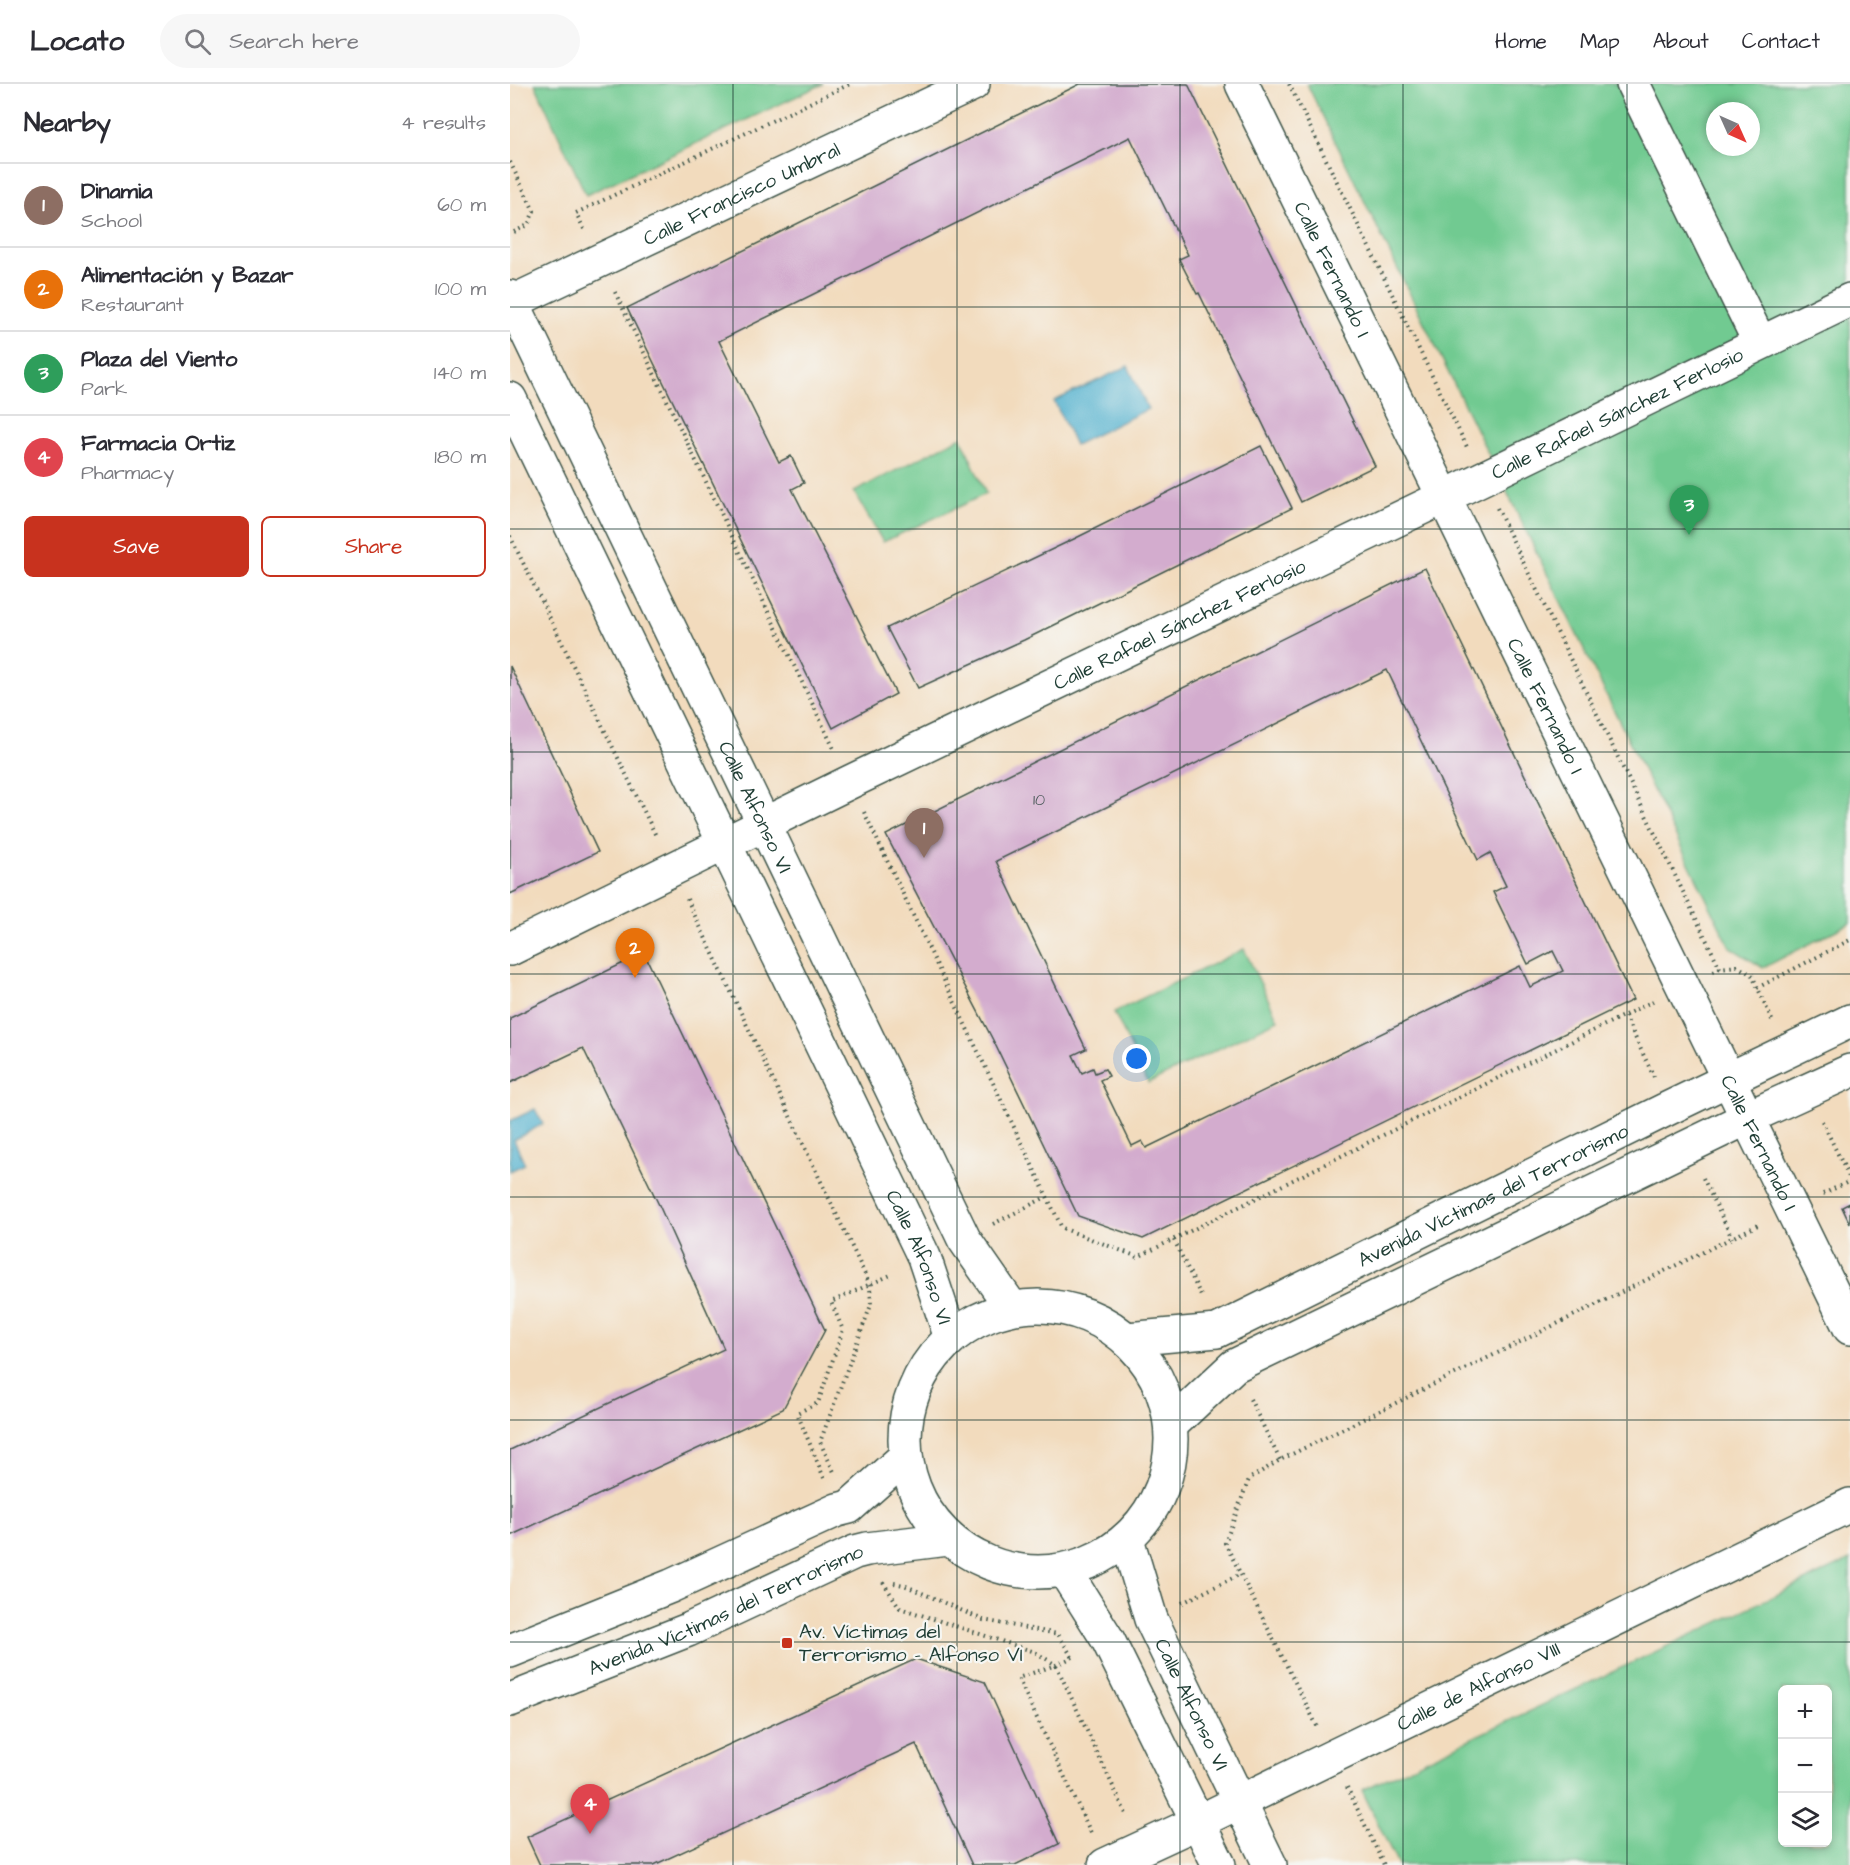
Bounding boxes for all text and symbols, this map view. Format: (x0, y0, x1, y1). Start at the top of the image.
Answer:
search box (160, 14, 580, 68)
text: Locato (30, 22, 124, 61)
icon: search (181, 25, 214, 58)
text: Search here (229, 26, 359, 57)
text: Home (1495, 27, 1547, 56)
text: Map (1580, 27, 1620, 56)
text: About (1653, 27, 1709, 56)
text: Contact (1742, 27, 1820, 56)
north arrow (1706, 102, 1760, 156)
text: Nearby (24, 105, 111, 141)
text: 4 results (401, 109, 486, 137)
street label: Calle Francisco Umbral (639, 136, 845, 253)
text: Dinamia (81, 176, 152, 207)
text: 1 (42, 191, 45, 219)
text: 60 m (437, 191, 486, 219)
street label: Calle Fernando I (1286, 197, 1377, 342)
text: School (81, 207, 142, 235)
text: Alimentación y Bazar (81, 260, 293, 291)
text: 2 (38, 275, 49, 303)
text: 100 m (435, 275, 486, 303)
text: Restaurant (81, 291, 184, 319)
street label: Calle Rafael Sánchez Ferlosio (1487, 341, 1748, 487)
text: Plaza del Viento (81, 344, 237, 375)
text: 3 (38, 359, 49, 387)
text: 140 m (434, 359, 486, 387)
text: Park (81, 375, 127, 403)
text: Farmacia Ortiz (81, 428, 235, 459)
text: 4 (37, 443, 50, 471)
text: 180 m (434, 443, 486, 471)
text: Pharmacy (81, 459, 174, 487)
pin: 3 (1670, 486, 1708, 535)
button: Save (24, 516, 249, 577)
button: Share (261, 516, 486, 577)
street label: Calle Rafael Sánchez Ferlosio (1049, 552, 1311, 697)
street label: Calle Fernando I (1500, 634, 1590, 779)
street label: Calle Alfonso VI (711, 737, 799, 878)
house number: 10 (1033, 789, 1045, 811)
pin: 1 (904, 808, 944, 858)
pin: 2 (616, 928, 654, 978)
your location (1122, 1044, 1151, 1073)
street label: Calle Fernando I (1713, 1070, 1803, 1215)
street label: Avenida Víctimas del Terrorismo (1353, 1117, 1633, 1274)
street label: Calle Alfonso VI (879, 1185, 958, 1328)
street label: Avenida Víctimas del Terrorismo (584, 1538, 866, 1683)
place label: Av. Víctimas del Terrorismo - Alfonso VI (799, 1618, 1023, 1669)
street label: Calle Alfonso VI (1147, 1634, 1235, 1775)
street label: Calle de Alfonso VIII (1392, 1635, 1565, 1738)
marker: Av. Víctimas del Terrorismo - Alfonso VI (780, 1636, 794, 1650)
map controls (1778, 1685, 1832, 1847)
button: + (1778, 1685, 1832, 1739)
button: − (1778, 1739, 1832, 1793)
pin: 4 (570, 1784, 610, 1834)
button: layers (1778, 1793, 1832, 1847)

